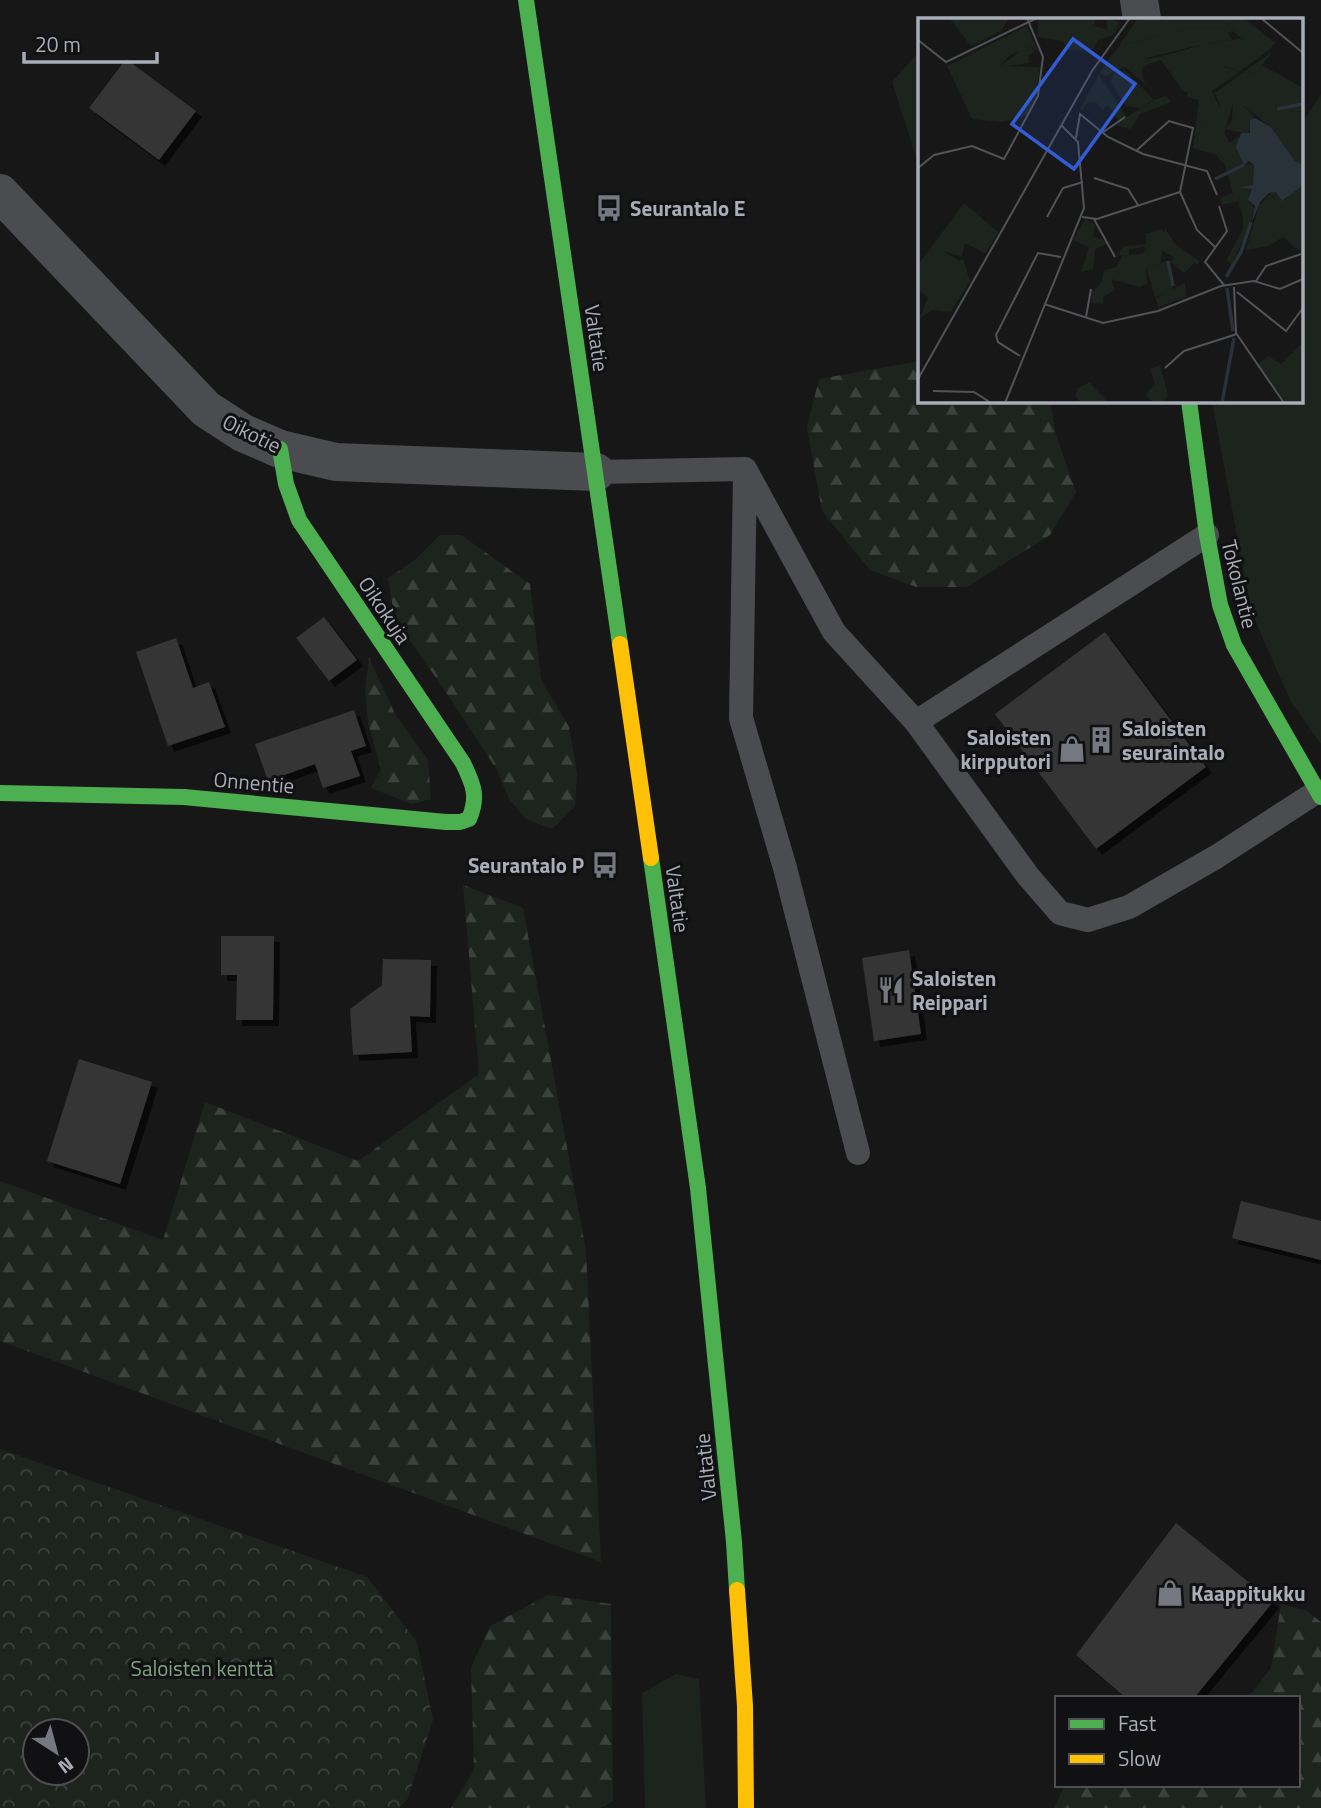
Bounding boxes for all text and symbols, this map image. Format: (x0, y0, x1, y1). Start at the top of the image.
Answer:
inset map (918, 18, 1304, 402)
scale bar (24, 21, 158, 65)
text: 20 m (35, 28, 81, 60)
place label: Seurantalo E (630, 192, 745, 224)
bus stop icon: Seurantalo E (594, 193, 624, 223)
street label: Valtatie (576, 302, 618, 374)
street label: Oikotie (217, 405, 287, 461)
street label: Tokolantie (1214, 536, 1266, 632)
street label: Oikokuja (351, 570, 420, 651)
place label: Saloisten seuraintalo (1122, 712, 1225, 768)
place label: Saloisten kirpputori (960, 721, 1051, 777)
building icon: Saloisten seuraintalo (1086, 725, 1116, 755)
shop icon: Saloisten kirpputori (1057, 734, 1087, 764)
street label: Onnentie (212, 763, 296, 801)
place label: Seurantalo P (468, 849, 584, 881)
bus stop icon: Seurantalo P (590, 850, 620, 880)
street label: Valtatie (657, 863, 699, 935)
place label: Saloisten Reippari (912, 962, 996, 1018)
restaurant icon: Saloisten Reippari (876, 975, 906, 1005)
street label: Valtatie (686, 1432, 724, 1502)
place label: Kaappitukku (1191, 1577, 1306, 1609)
shop icon: Kaappitukku (1155, 1578, 1185, 1608)
park label: Saloisten kenttä (131, 1652, 274, 1684)
legend (1055, 1696, 1300, 1787)
text: Fast (1118, 1707, 1157, 1739)
north arrow (21, 1717, 91, 1787)
text: Slow (1118, 1742, 1161, 1774)
text: N (52, 1751, 80, 1782)

